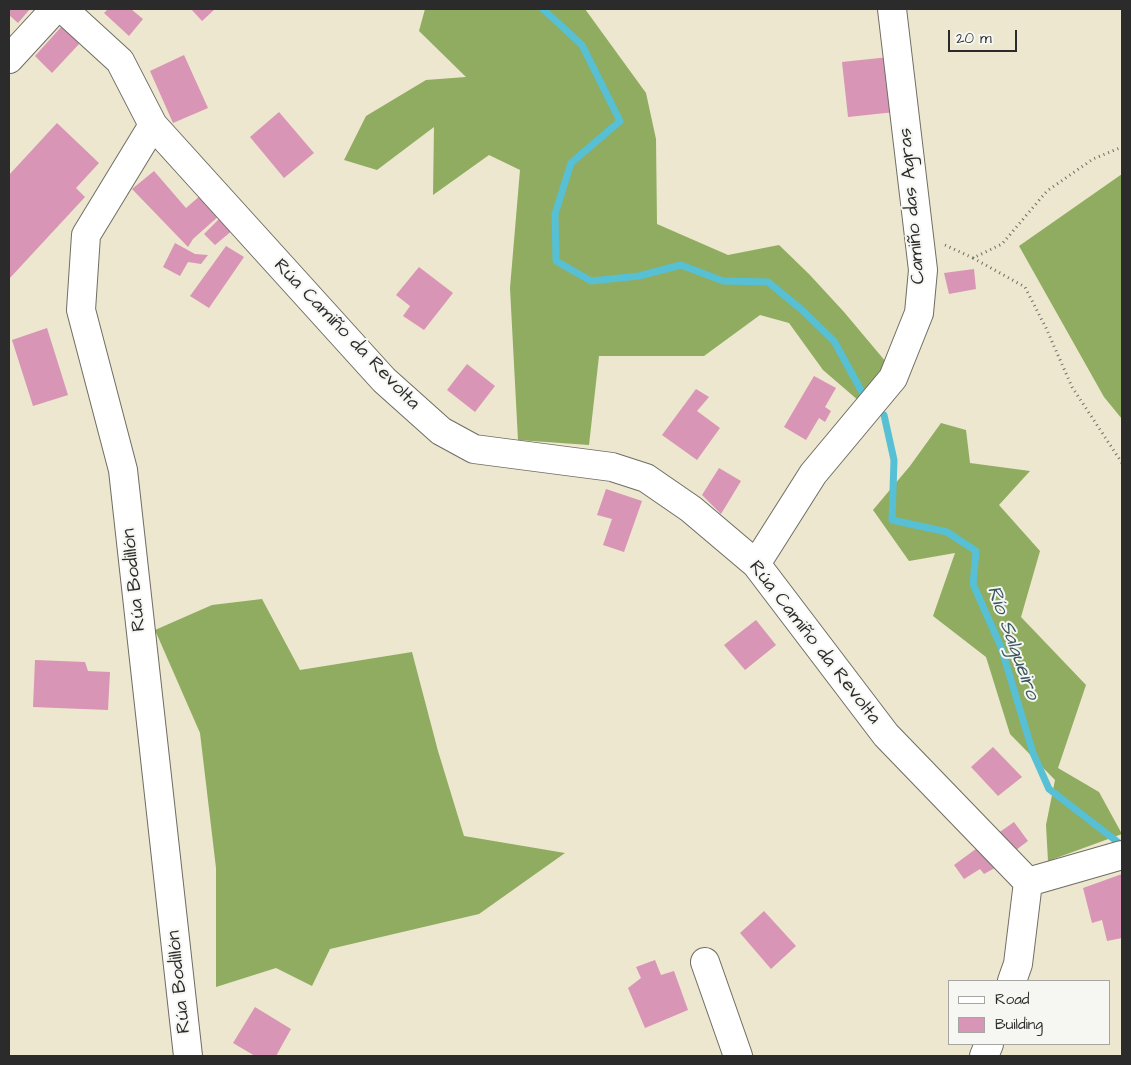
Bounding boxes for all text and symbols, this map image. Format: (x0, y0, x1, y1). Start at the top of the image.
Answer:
scale bar (951, 20, 1020, 52)
text: 20 m (956, 28, 992, 49)
street label: Camiño das Agras (895, 127, 931, 285)
street label: Rúa Camiño da Revolta (268, 255, 424, 415)
street label: Rúa Bodillón (118, 527, 152, 633)
street label: Rúa Camiño da Revolta (743, 557, 885, 729)
water label: Río Salgueiro (980, 583, 1044, 703)
street label: Rúa Bodillón (163, 929, 197, 1035)
legend (948, 980, 1111, 1045)
text: Road (995, 989, 1029, 1010)
text: Building (995, 1014, 1043, 1035)

